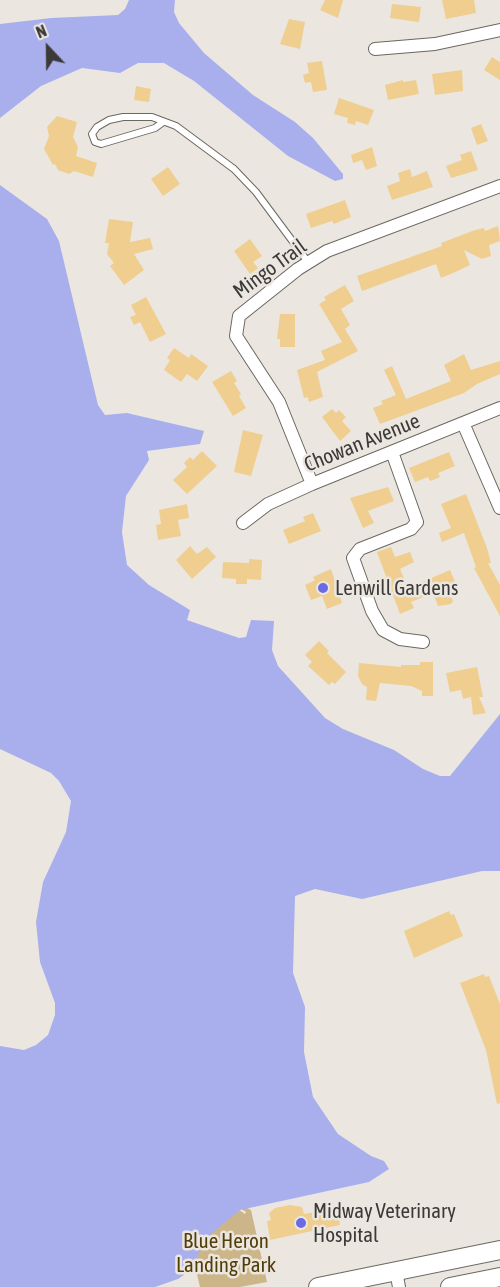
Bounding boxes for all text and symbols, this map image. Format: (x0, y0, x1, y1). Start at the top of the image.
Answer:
north arrow (18, 18, 78, 78)
text: N (33, 21, 49, 41)
street label: Mingo Trail (228, 234, 312, 304)
street label: Chowan Avenue (300, 408, 424, 478)
place label: Lenwill Gardens (335, 575, 458, 601)
marker: Lenwill Gardens (316, 581, 330, 595)
place label: Midway Veterinary Hospital (313, 1198, 456, 1248)
marker: Midway Veterinary Hospital (294, 1216, 308, 1230)
park label: Blue Heron Landing Park (176, 1228, 276, 1278)

